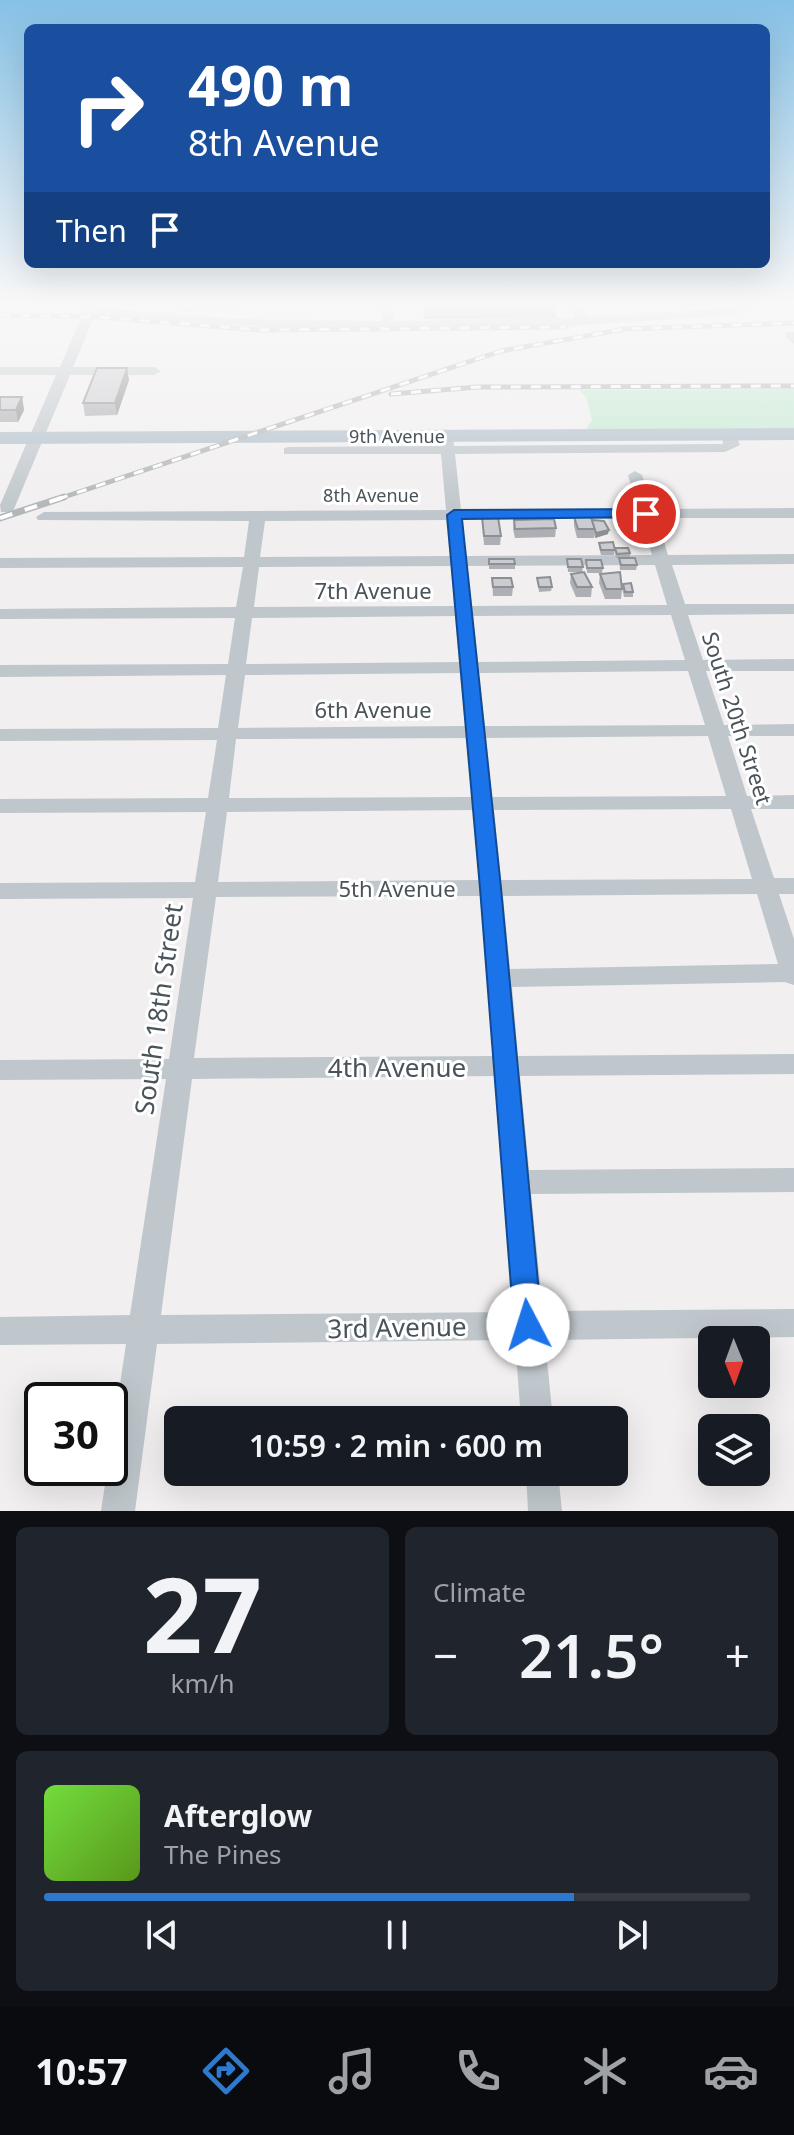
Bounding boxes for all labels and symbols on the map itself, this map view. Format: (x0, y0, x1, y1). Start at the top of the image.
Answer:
street label: 9th Avenue (349, 424, 445, 448)
pin (612, 480, 680, 548)
street label: 8th Avenue (323, 483, 419, 507)
street label: 7th Avenue (314, 575, 432, 605)
street label: South 20th Street (696, 628, 780, 808)
street label: 6th Avenue (314, 694, 432, 724)
street label: 5th Avenue (338, 873, 456, 903)
street label: South 18th Street (125, 901, 191, 1117)
street label: 4th Avenue (328, 1049, 466, 1085)
position arrow (486, 1283, 570, 1367)
street label: 3rd Avenue (327, 1308, 467, 1346)
north arrow (698, 1326, 770, 1398)
speed limit sign: 30 (24, 1382, 128, 1486)

